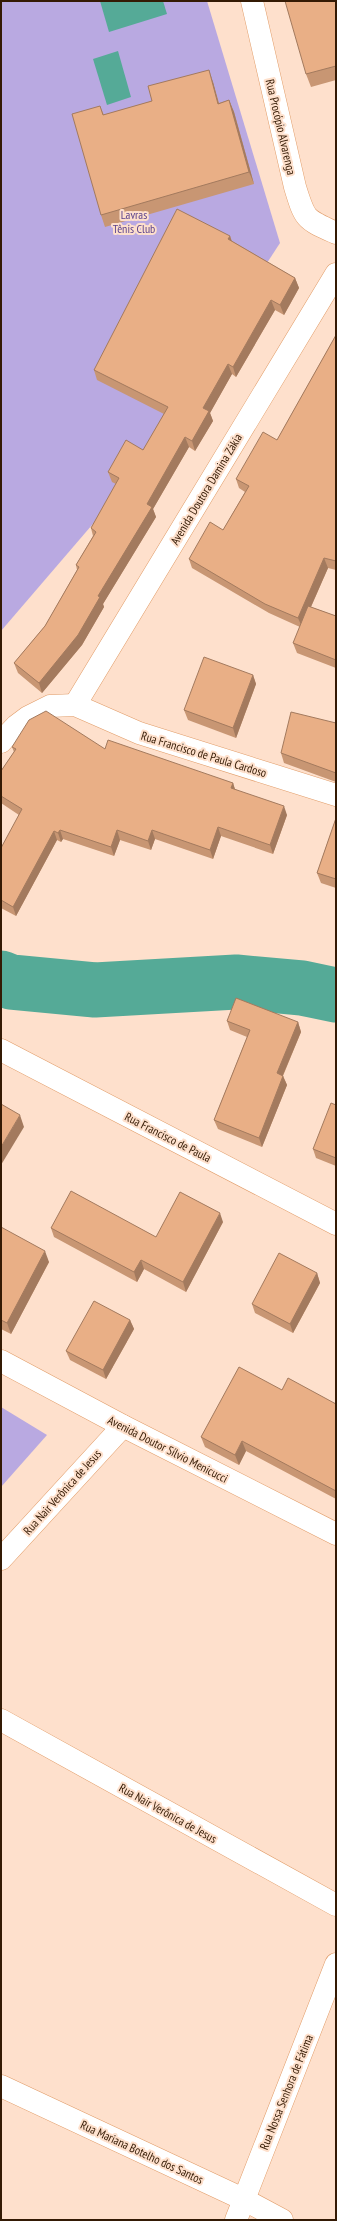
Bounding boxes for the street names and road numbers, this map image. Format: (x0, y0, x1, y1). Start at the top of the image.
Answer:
street label: Rua Procópio Alvarenga (263, 78, 299, 177)
street label: Avenida Doutora Damina Zákia (167, 430, 245, 547)
street label: Rua Francisco de Paula Cardoso (139, 728, 269, 780)
street label: Rua Francisco de Paula (122, 1109, 214, 1165)
street label: Avenida Doutor Sílvio Menicucci (105, 1412, 231, 1486)
street label: Rua Nair Verônica de Jesus (20, 1446, 104, 1538)
street label: Rua Nair Verônica de Jesus (116, 1780, 220, 1846)
street label: Rua Nossa Senhora de Fátima (256, 2032, 316, 2152)
street label: Rua Mariana Botelho dos Santos (78, 2117, 206, 2187)

